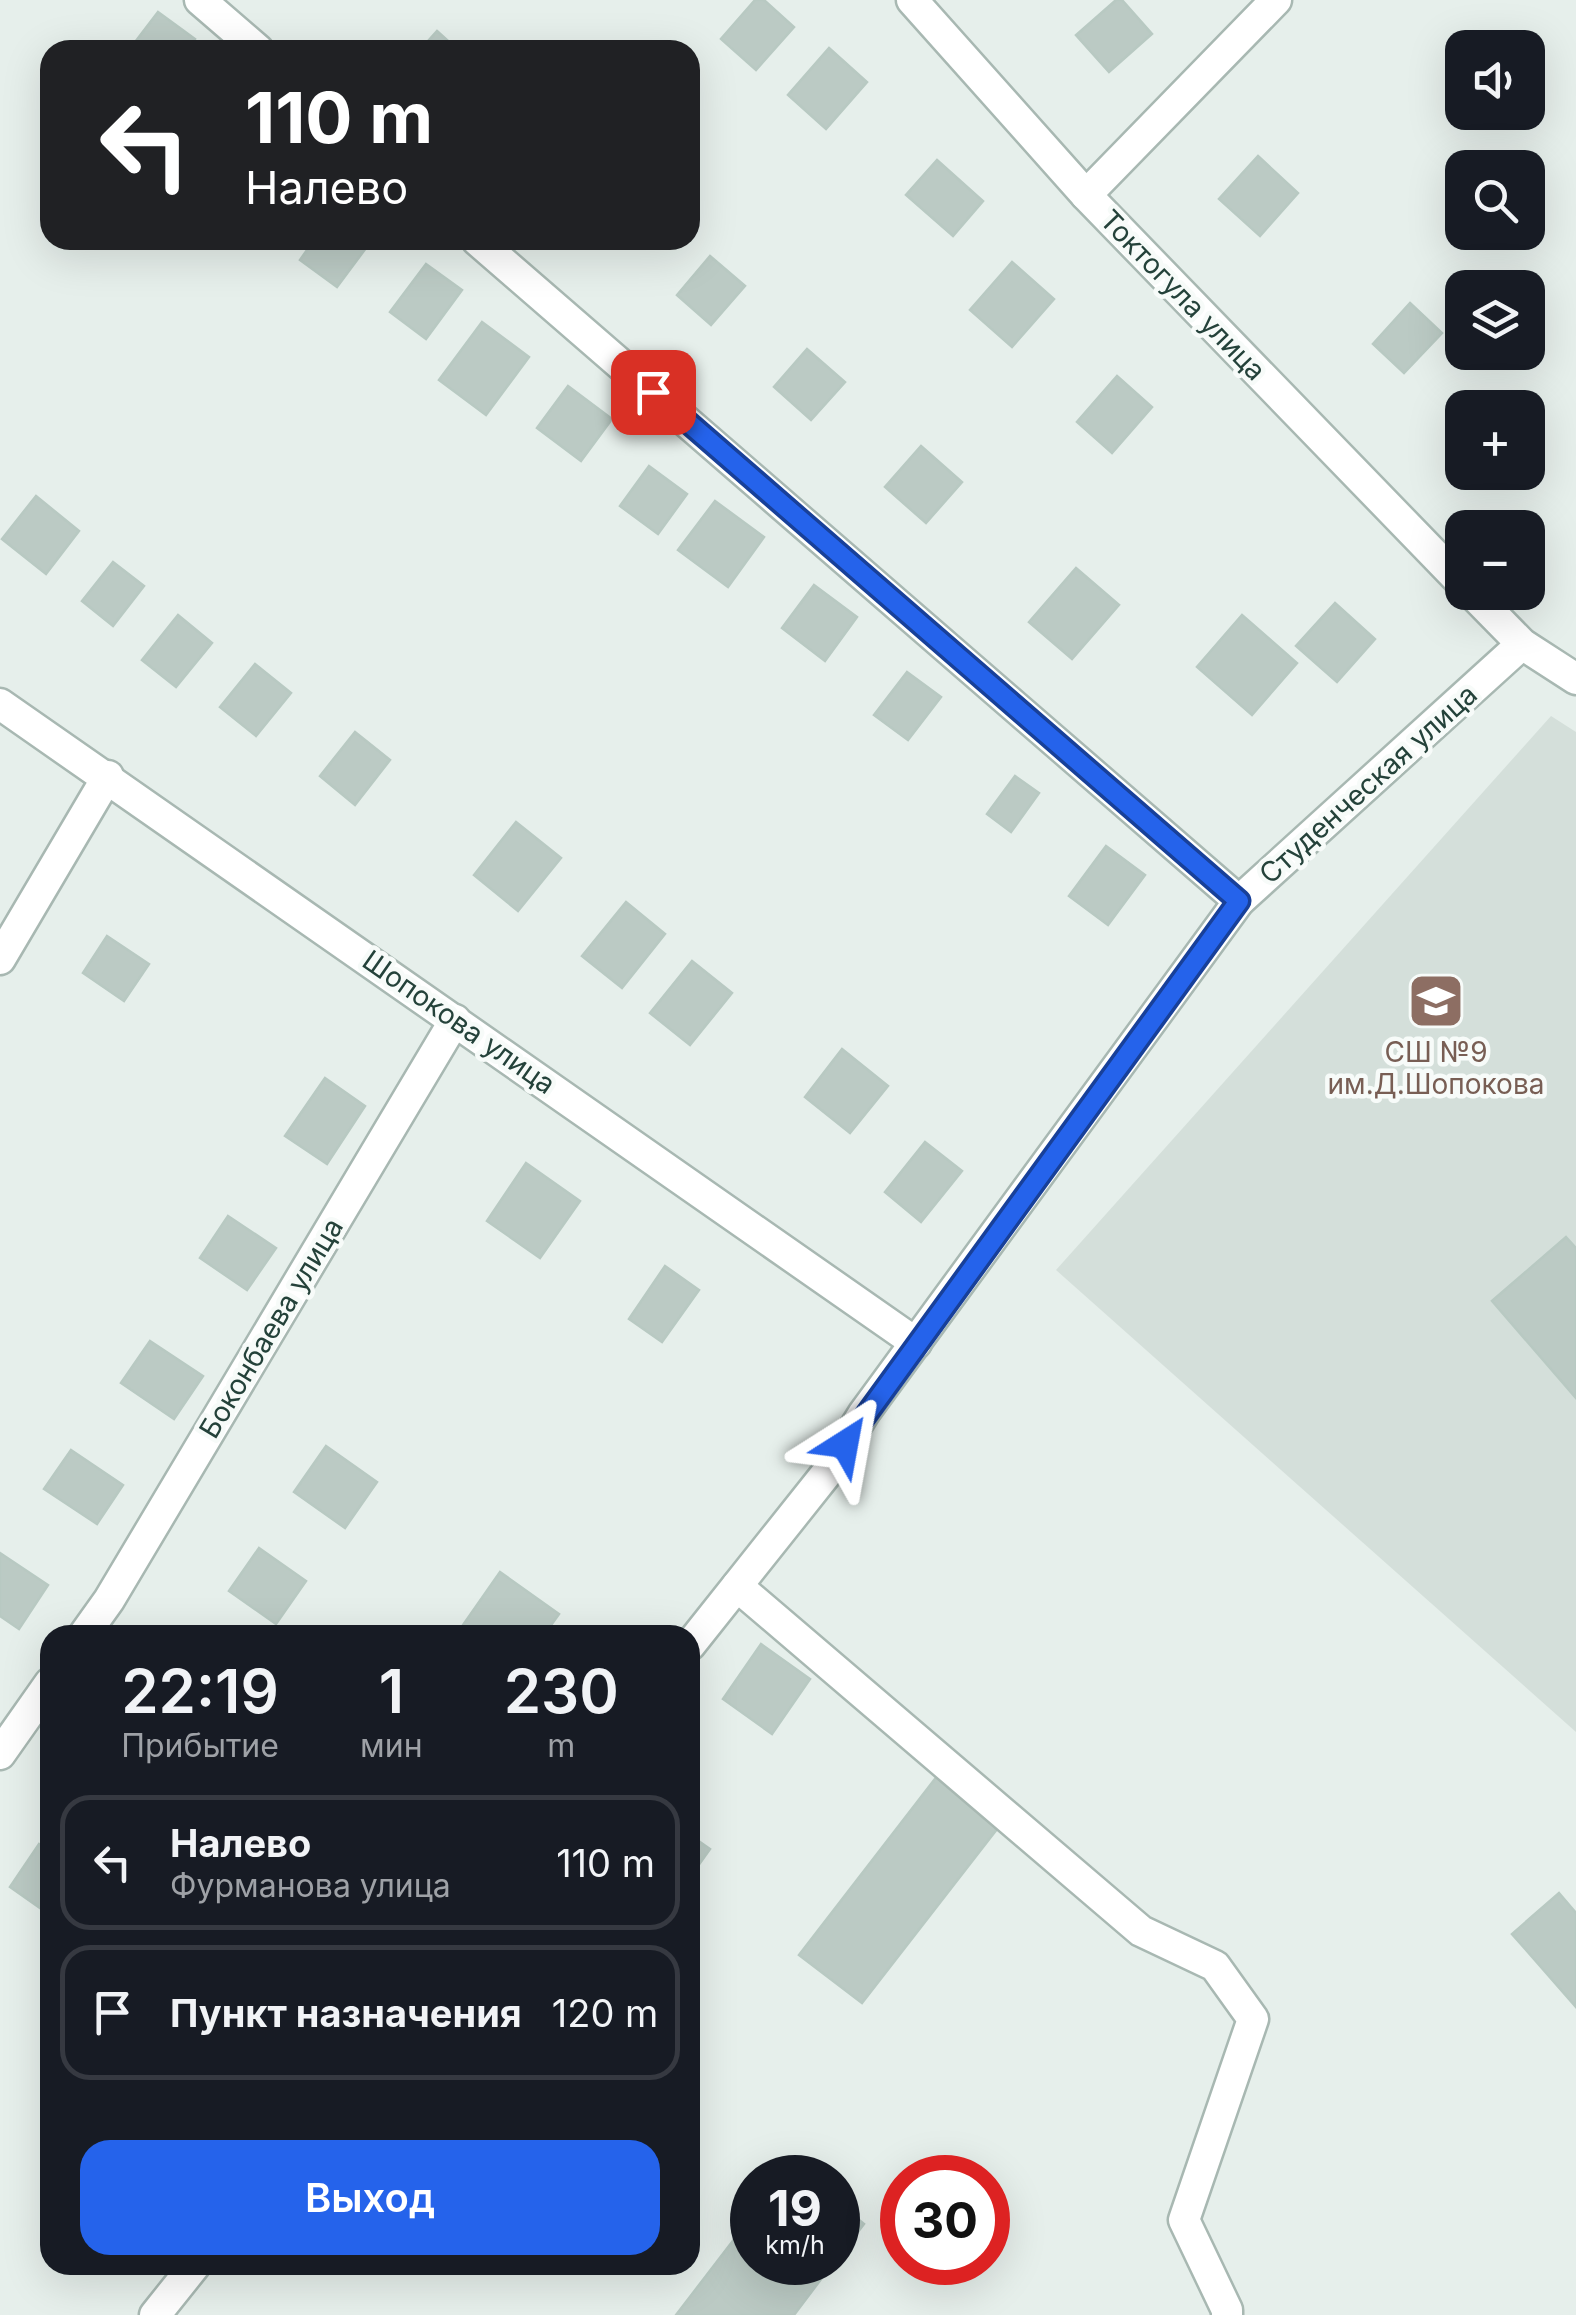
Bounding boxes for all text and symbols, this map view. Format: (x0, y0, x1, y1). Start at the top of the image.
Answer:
map controls (1445, 30, 1545, 610)
button: sound (1445, 30, 1545, 130)
text: 110 m (245, 75, 433, 160)
icon: left (80, 80, 210, 210)
button: search (1445, 150, 1545, 250)
text: Налево (245, 160, 408, 215)
street label: Токтогула улица (1093, 203, 1273, 387)
button: layers (1445, 270, 1545, 370)
pin (611, 350, 696, 435)
icon: arrive (626, 365, 681, 420)
button: + (1445, 390, 1545, 490)
button: − (1445, 510, 1545, 610)
street label: Студенческая улица (1252, 677, 1484, 891)
street label: Шопокова улица (356, 943, 562, 1101)
school or university icon: СШ №9 им.Д.Шопокова (1406, 971, 1466, 1031)
place label: СШ №9 им.Д.Шопокова (1328, 1035, 1544, 1101)
street label: Боконбаева улица (192, 1212, 350, 1444)
position arrow (793, 1392, 897, 1496)
text: 22:19 (121, 1655, 279, 1727)
text: 1 (379, 1655, 404, 1727)
text: 230 (504, 1655, 619, 1727)
text: Прибытие (121, 1726, 279, 1765)
text: мин (360, 1726, 423, 1765)
text: m (547, 1726, 575, 1765)
text: Налево (170, 1820, 311, 1866)
icon: left (85, 1835, 140, 1890)
text: 110 m (556, 1840, 655, 1886)
text: Фурманова улица (170, 1866, 451, 1905)
icon: arrive (85, 1985, 140, 2040)
text: Пункт назначения (170, 1990, 522, 2036)
text: 120 m (552, 1990, 658, 2036)
button: Выход (80, 2140, 660, 2255)
speed limit sign: 30 (880, 2155, 1010, 2285)
text: 19 (768, 2178, 822, 2238)
text: km/h (765, 2230, 825, 2260)

